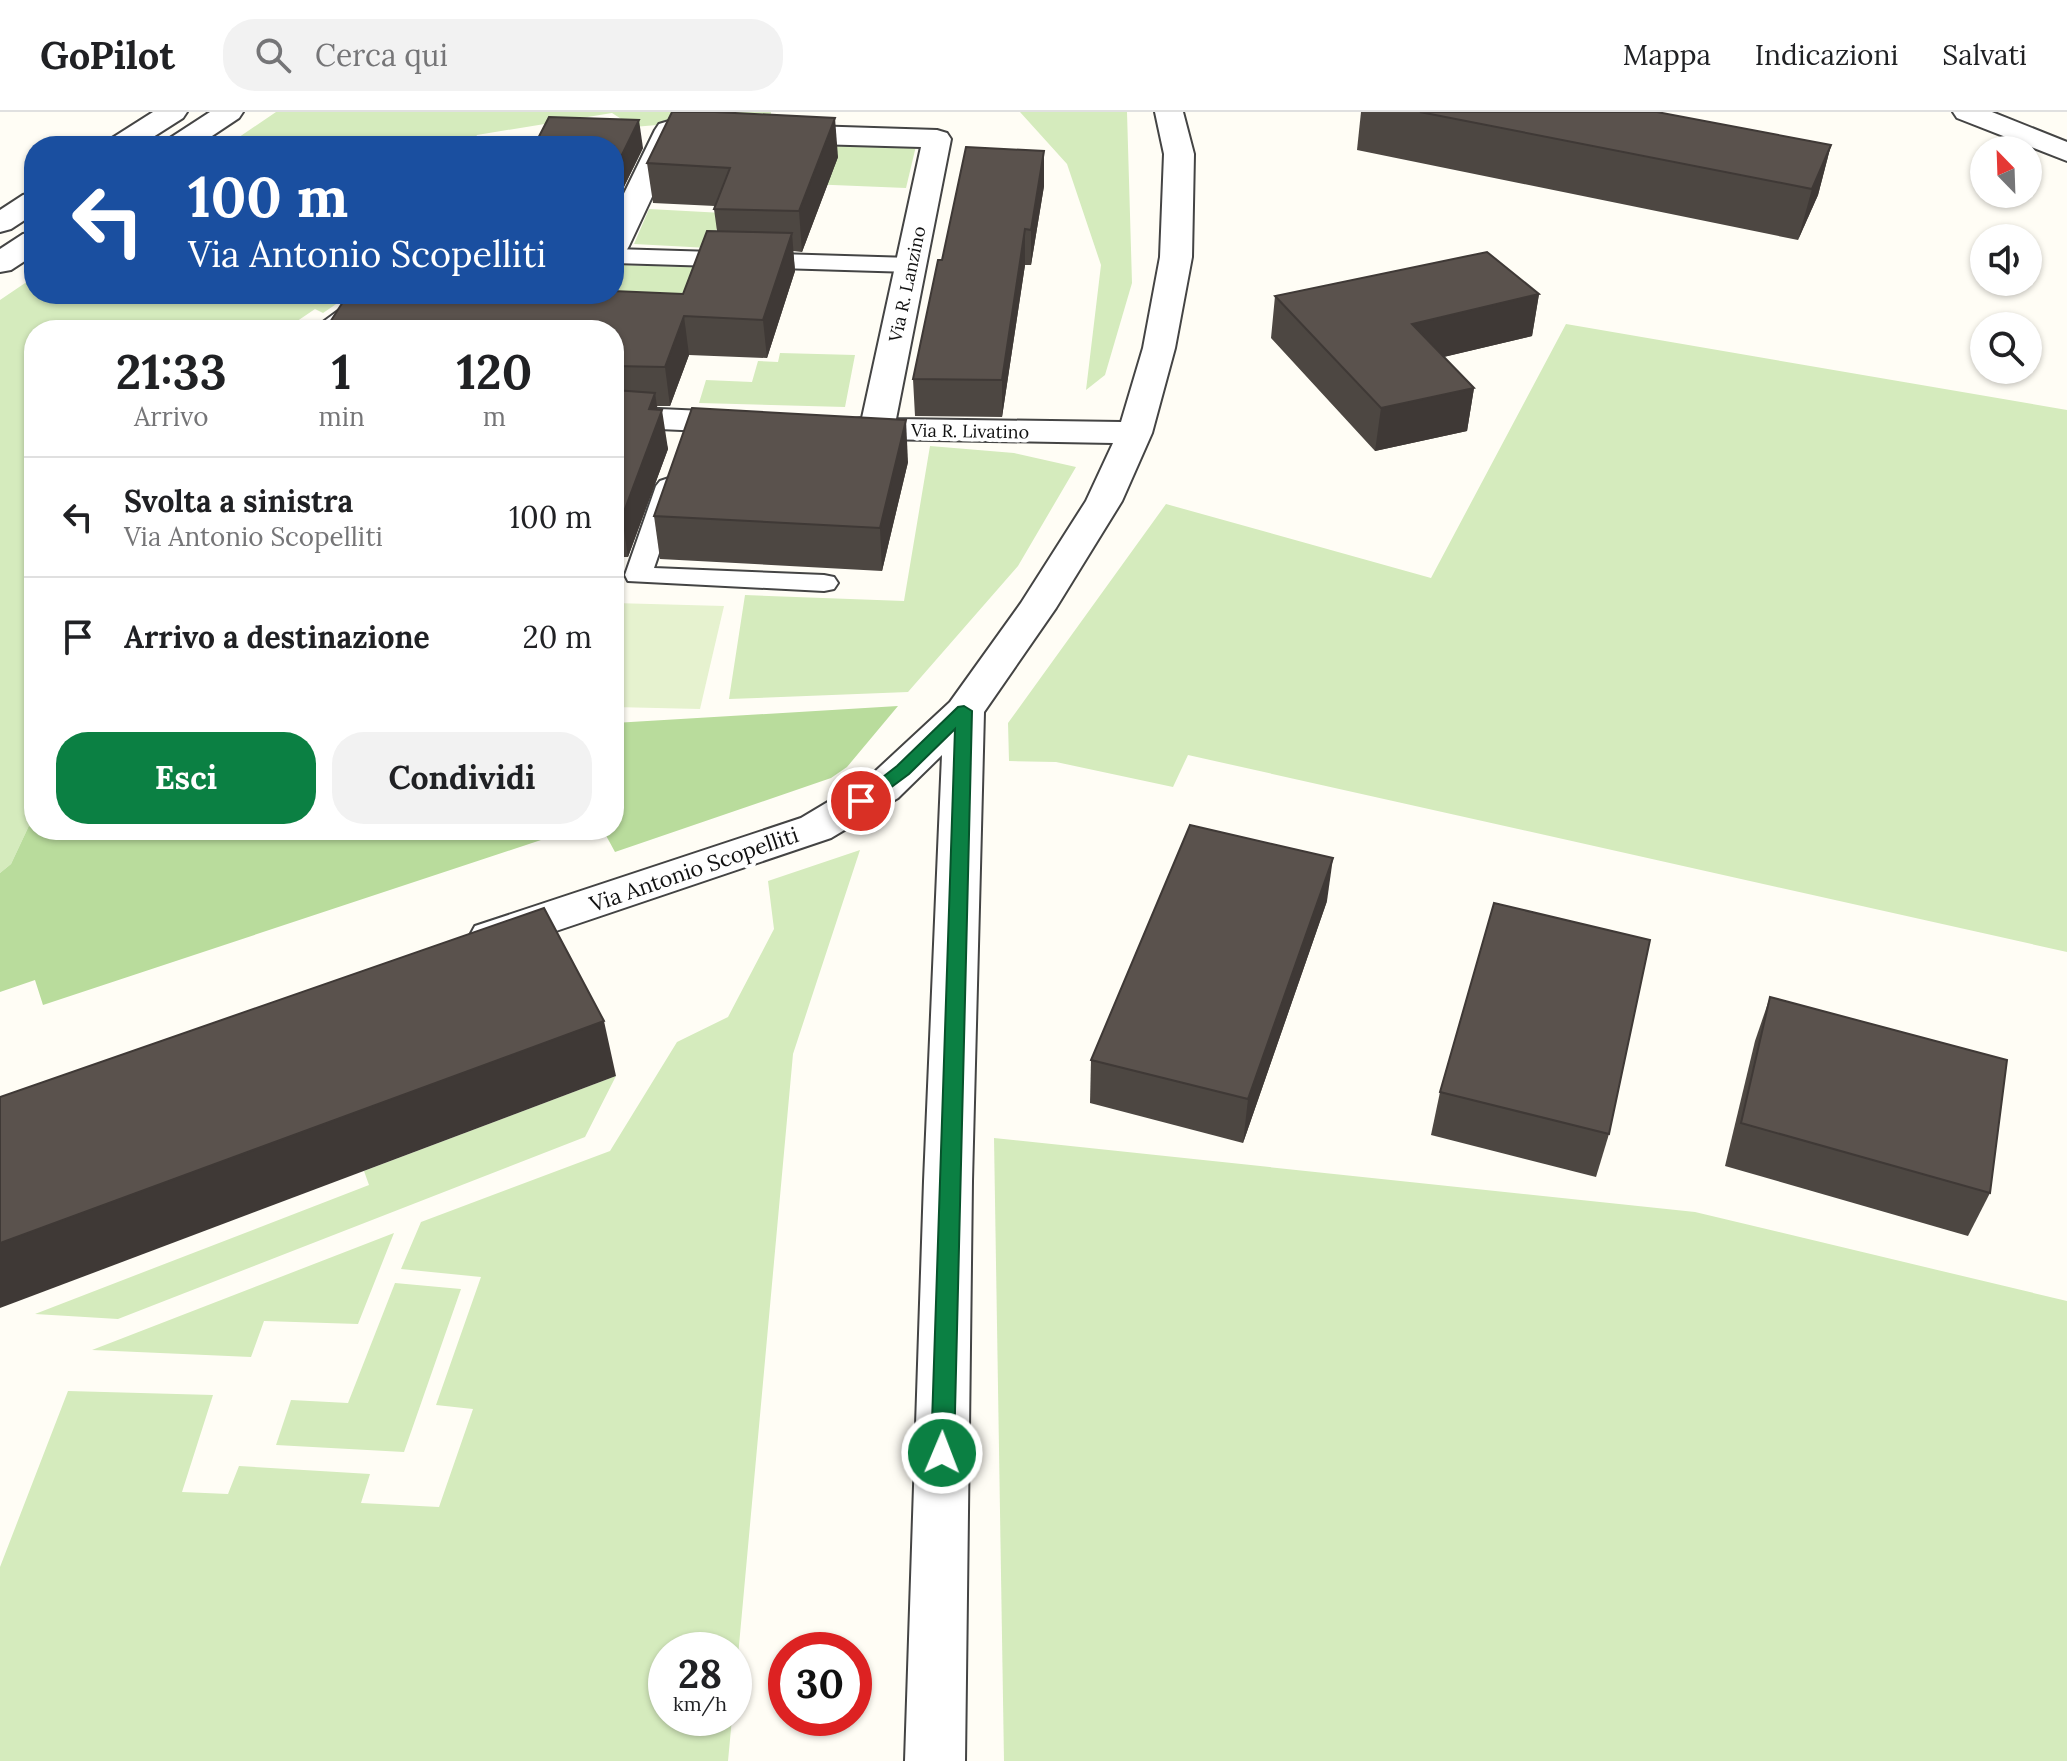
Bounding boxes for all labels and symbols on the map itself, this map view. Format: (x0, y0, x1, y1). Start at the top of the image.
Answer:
north arrow (1970, 136, 2042, 208)
street label: Via R. Lanzino (883, 224, 930, 345)
street label: Via R. Livatino (910, 418, 1029, 444)
pin (827, 767, 895, 835)
street label: Via Antonio Scopelliti (585, 820, 802, 918)
position arrow (900, 1411, 984, 1495)
speed limit sign: 30 (768, 1632, 872, 1736)

